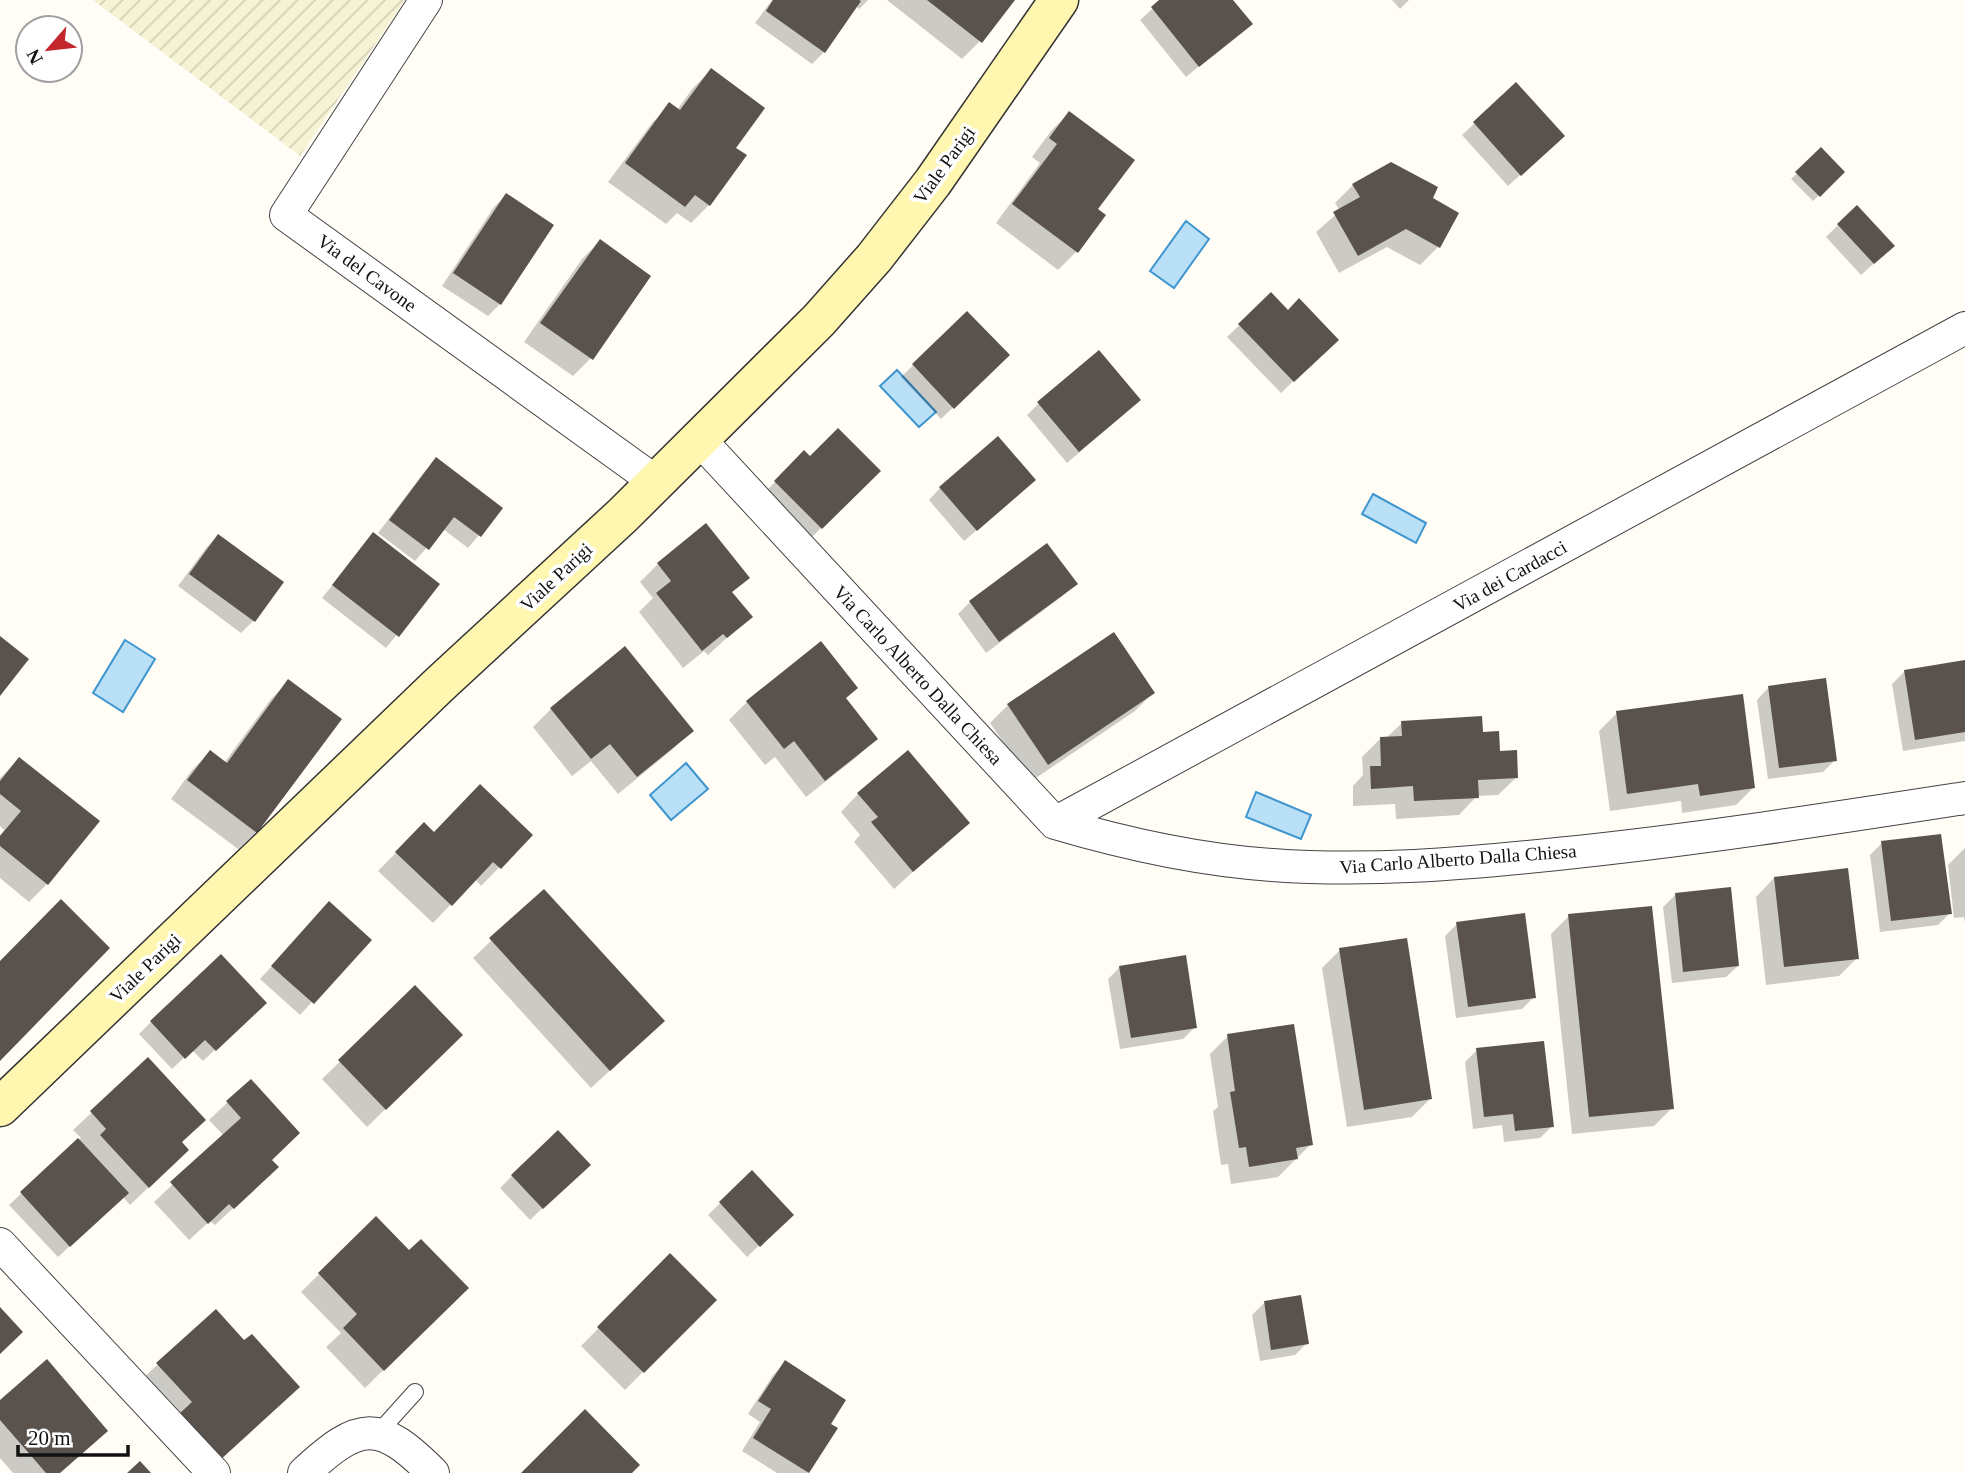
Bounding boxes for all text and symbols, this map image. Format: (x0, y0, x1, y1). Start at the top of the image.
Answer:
north arrow (14, 14, 84, 84)
text: N (22, 46, 47, 68)
street label: Viale Parigi (909, 122, 979, 208)
street label: Via del Cavone (313, 230, 421, 316)
street label: Via dei Cardacci (1450, 536, 1570, 616)
street label: Viale Parigi (516, 539, 596, 615)
street label: Via Carlo Alberto Dalla Chiesa (829, 581, 1007, 769)
street label: Via Carlo Alberto Dalla Chiesa (1339, 840, 1578, 878)
street label: Viale Parigi (105, 929, 185, 1007)
scale bar (18, 1414, 128, 1458)
text: 20 m (28, 1426, 71, 1450)

